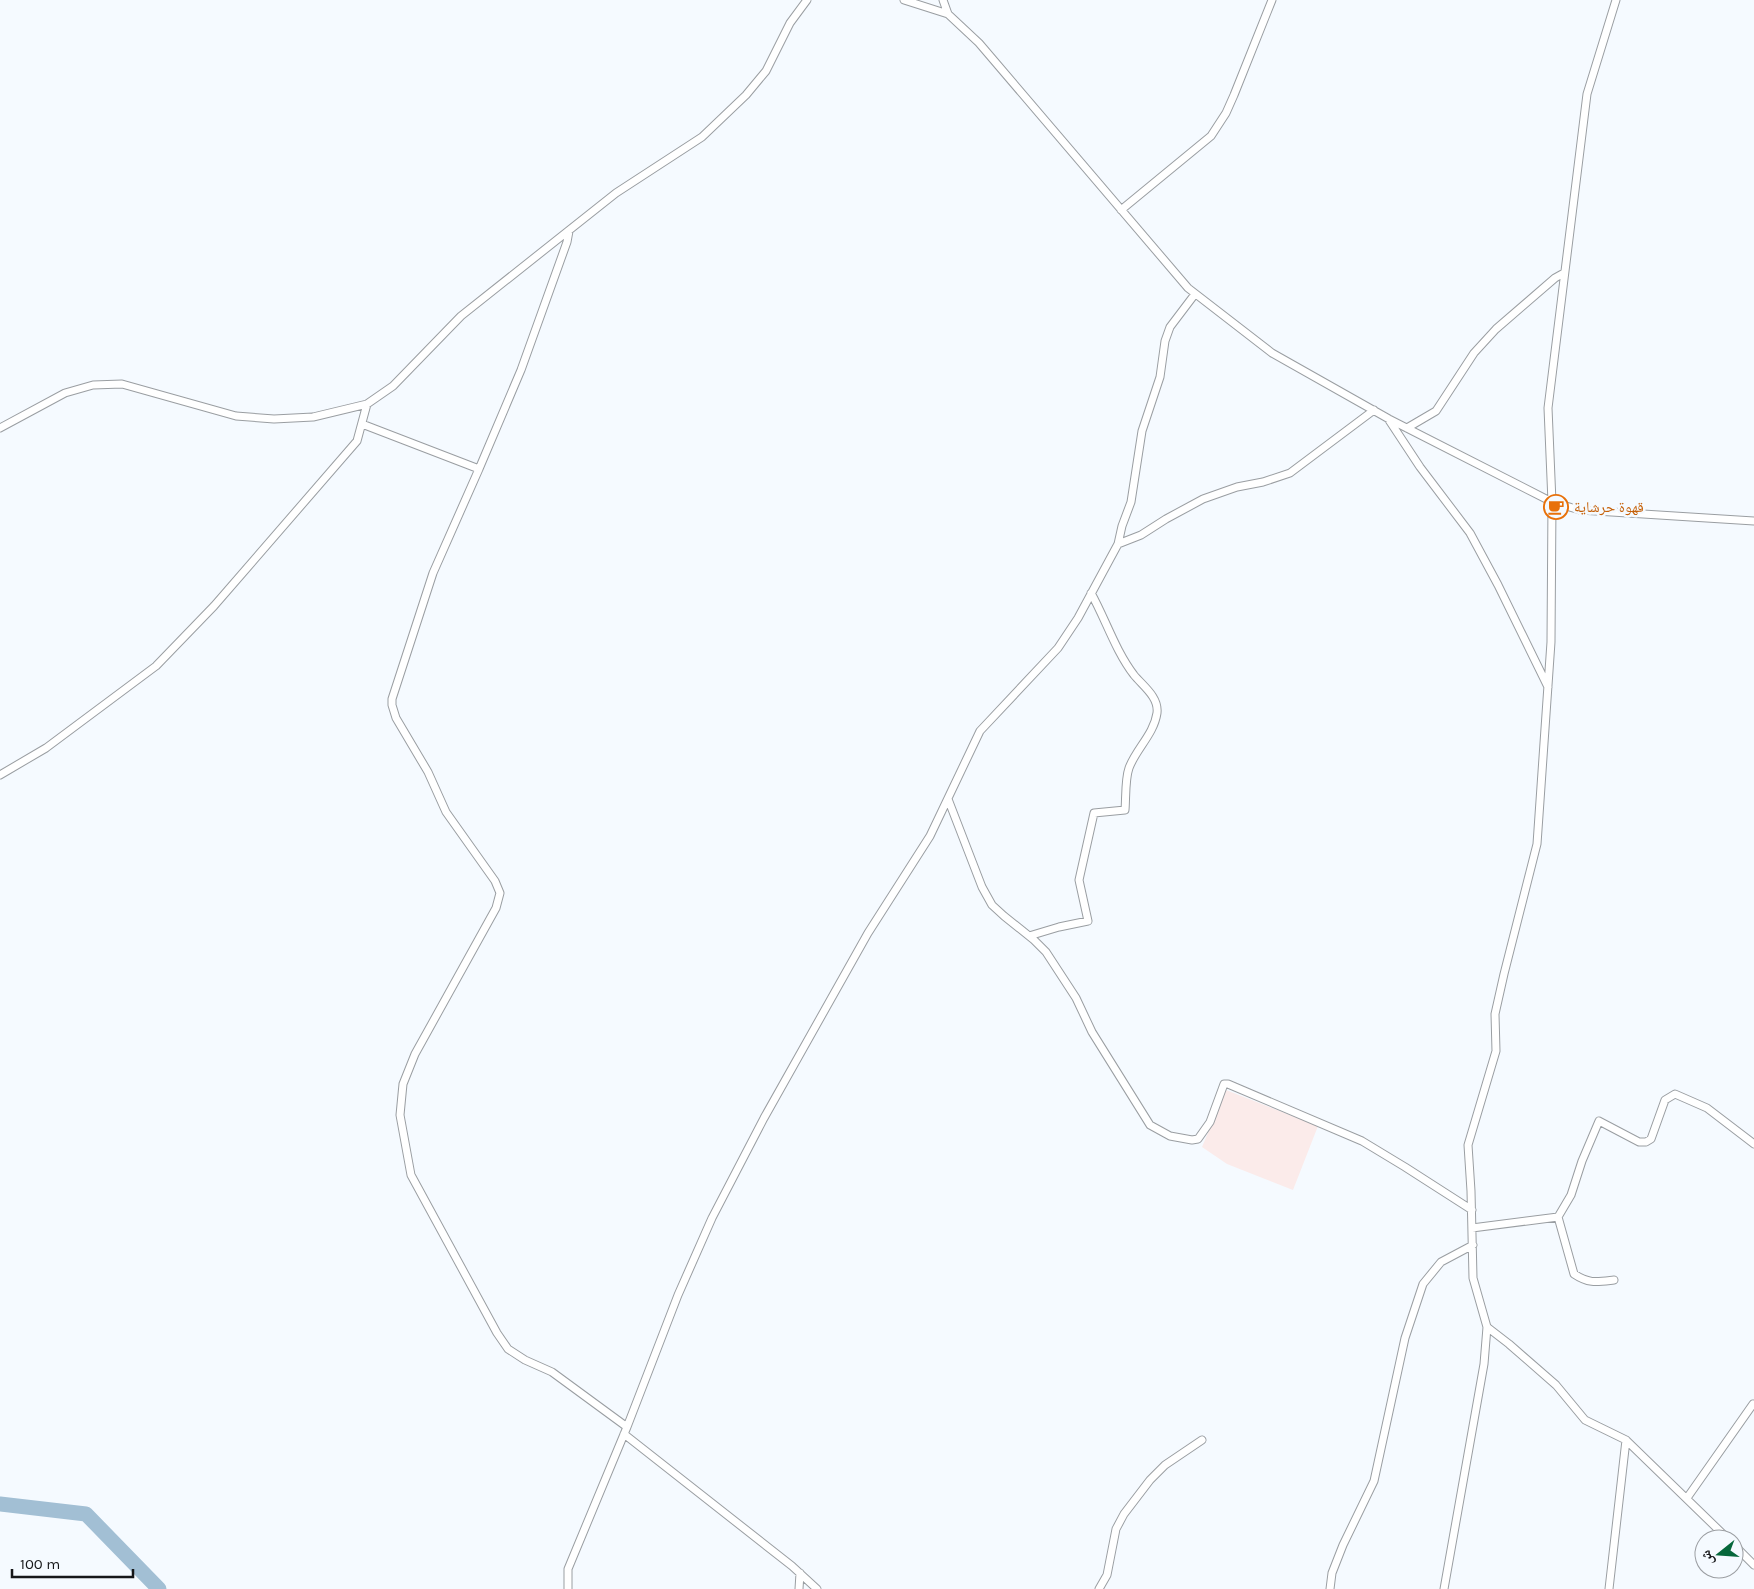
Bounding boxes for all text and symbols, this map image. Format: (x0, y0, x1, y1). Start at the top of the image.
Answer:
cafe icon: قهوة حرشاية (1543, 494, 1569, 520)
place label: قهوة حرشاية (1574, 498, 1644, 516)
north arrow (1694, 1529, 1744, 1579)
scale bar (12, 1546, 134, 1578)
text: ش (1697, 1548, 1717, 1567)
text: 100 m (20, 1555, 60, 1573)

